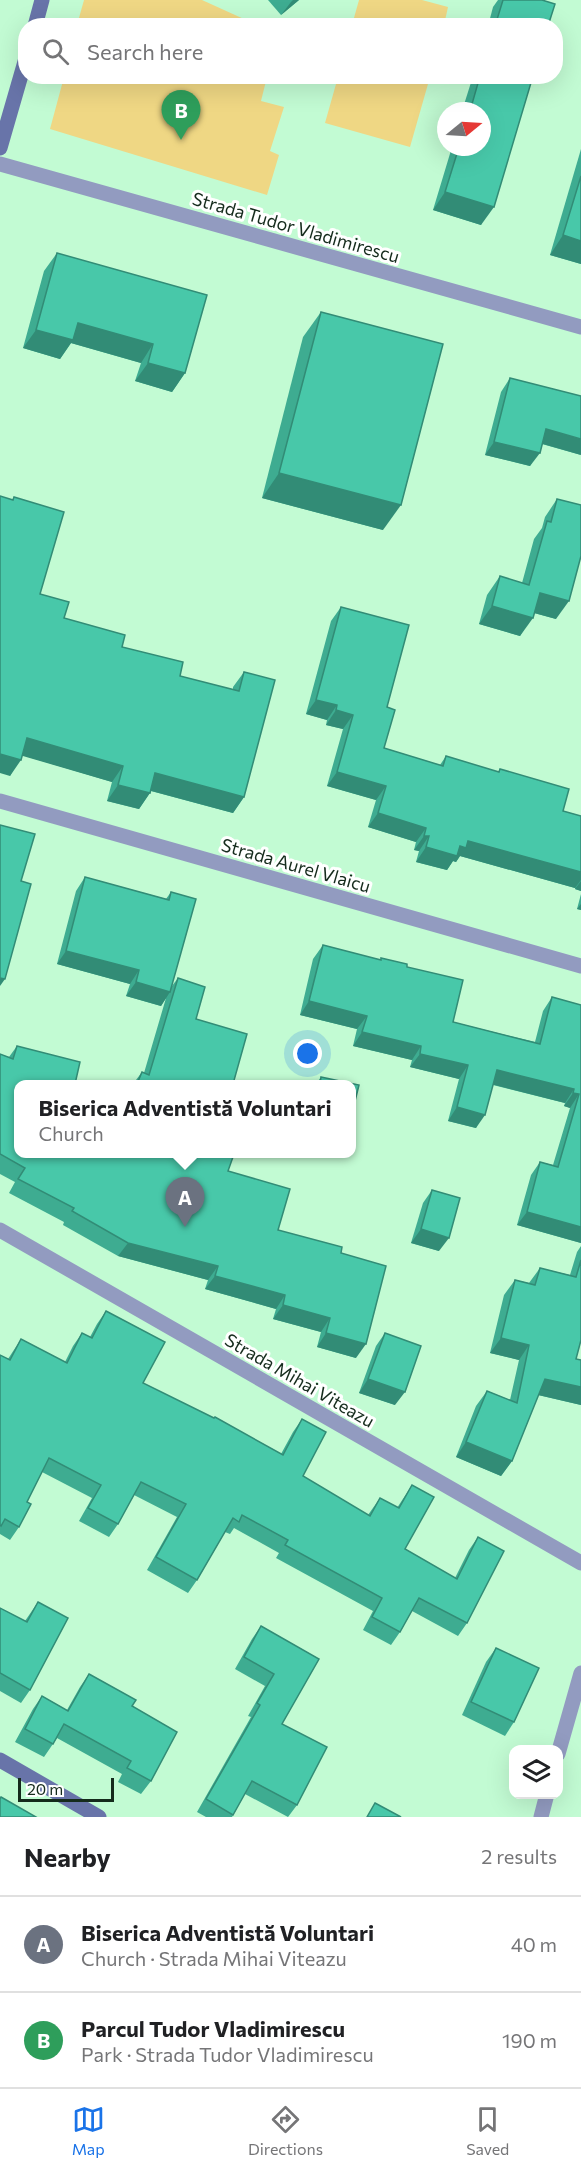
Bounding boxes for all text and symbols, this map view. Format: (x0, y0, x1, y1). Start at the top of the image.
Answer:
search box (18, 18, 563, 84)
icon: search (39, 35, 72, 68)
text: Search here (87, 38, 203, 65)
pin: B (162, 90, 201, 140)
north arrow (437, 102, 491, 156)
street label: Strada Tudor Vladimirescu (190, 187, 402, 267)
street label: Strada Aurel Vlaicu (219, 833, 373, 897)
your location (293, 1039, 322, 1068)
popup (14, 1080, 356, 1158)
text: Biserica Adventistă Voluntari (38, 1094, 332, 1121)
text: Church (38, 1121, 104, 1145)
pin: A (166, 1178, 204, 1227)
street label: Strada Mihai Viteazu (221, 1328, 379, 1432)
map controls (509, 1745, 563, 1799)
button: layers (509, 1745, 563, 1799)
scale bar (18, 1775, 114, 1802)
text: 20 m (27, 1779, 63, 1798)
text: Nearby (24, 1841, 111, 1872)
text: 2 results (481, 1844, 557, 1868)
text: Biserica Adventistă Voluntari (81, 1919, 374, 1946)
text: A (36, 1932, 51, 1956)
text: 40 m (511, 1932, 557, 1956)
text: Church · Strada Mihai Viteazu (81, 1946, 347, 1970)
text: Parcul Tudor Vladimirescu (81, 2015, 345, 2042)
text: B (37, 2028, 50, 2052)
text: 190 m (502, 2028, 557, 2052)
text: Park · Strada Tudor Vladimirescu (81, 2042, 374, 2066)
tab: Map (72, 2103, 105, 2158)
tab: Directions (248, 2103, 323, 2158)
tab: Saved (466, 2103, 509, 2158)

